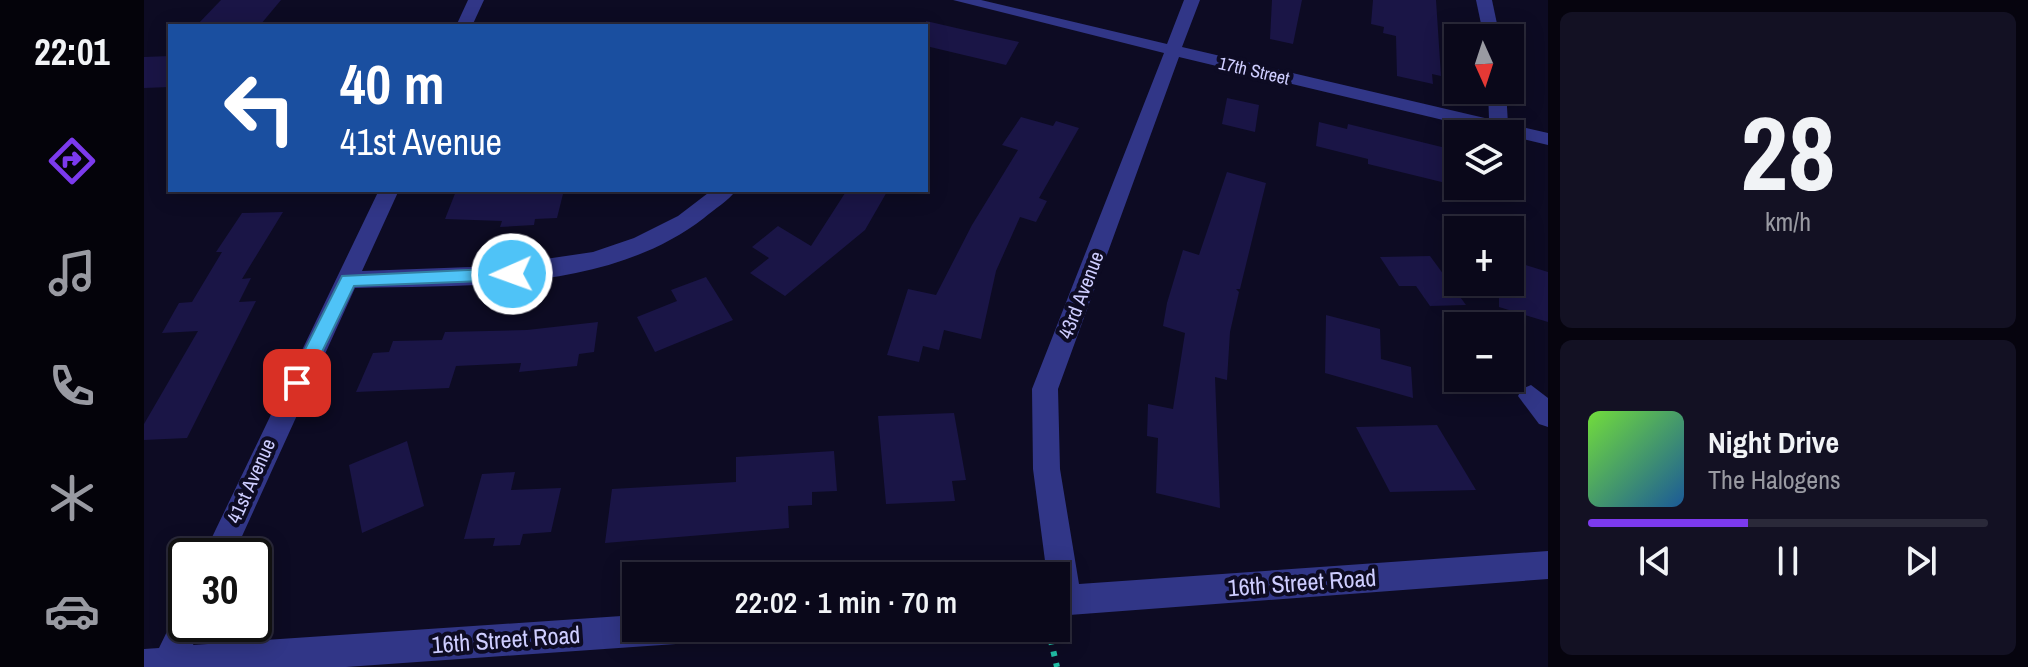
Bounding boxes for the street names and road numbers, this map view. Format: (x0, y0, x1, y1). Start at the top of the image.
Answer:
street label: 17th Street (1216, 50, 1292, 91)
street label: 43rd Avenue (1051, 247, 1110, 343)
street label: 41st Avenue (220, 434, 281, 527)
street label: 16th Street Road (1227, 561, 1377, 603)
street label: 16th Street Road (431, 618, 581, 660)

